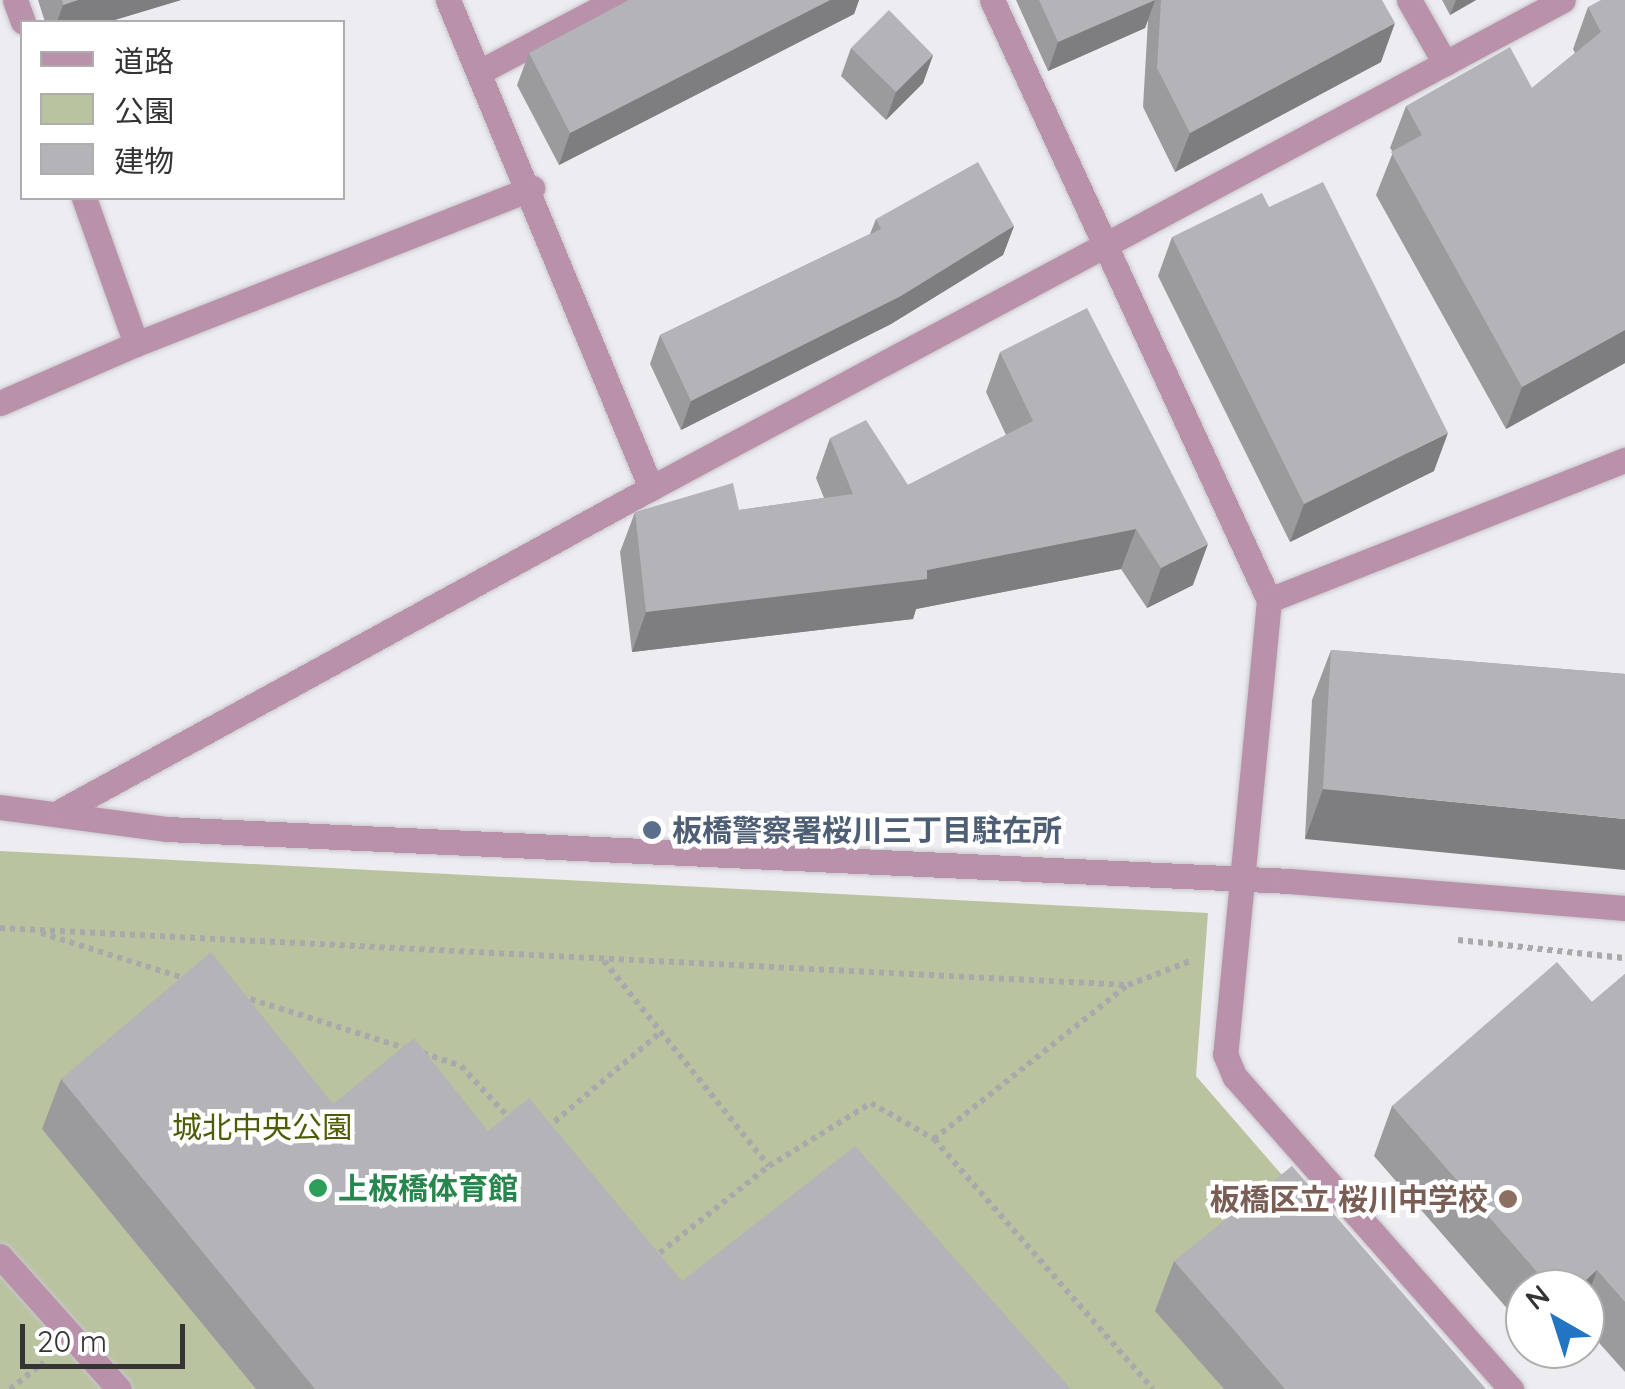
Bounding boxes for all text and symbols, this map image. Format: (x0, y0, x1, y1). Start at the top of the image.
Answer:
legend (20, 20, 345, 200)
text: 道路 (114, 42, 174, 80)
text: 公園 (114, 92, 174, 130)
text: 建物 (114, 142, 174, 180)
place label: 板橋警察署桜川三丁目駐在所 (672, 812, 1062, 848)
marker: 板橋警察署桜川三丁目駐在所 (641, 819, 663, 841)
park label: 城北中央公園 (172, 1109, 352, 1145)
place label: 上板橋体育館 (338, 1170, 518, 1206)
marker: 上板橋体育館 (307, 1177, 329, 1199)
place label: 板橋区立 桜川中学校 (1210, 1181, 1488, 1217)
marker: 板橋区立 桜川中学校 (1497, 1188, 1519, 1210)
north arrow (1505, 1269, 1605, 1369)
text: N (1518, 1277, 1556, 1317)
scale bar (25, 1304, 190, 1366)
text: 20 m (37, 1322, 107, 1360)

